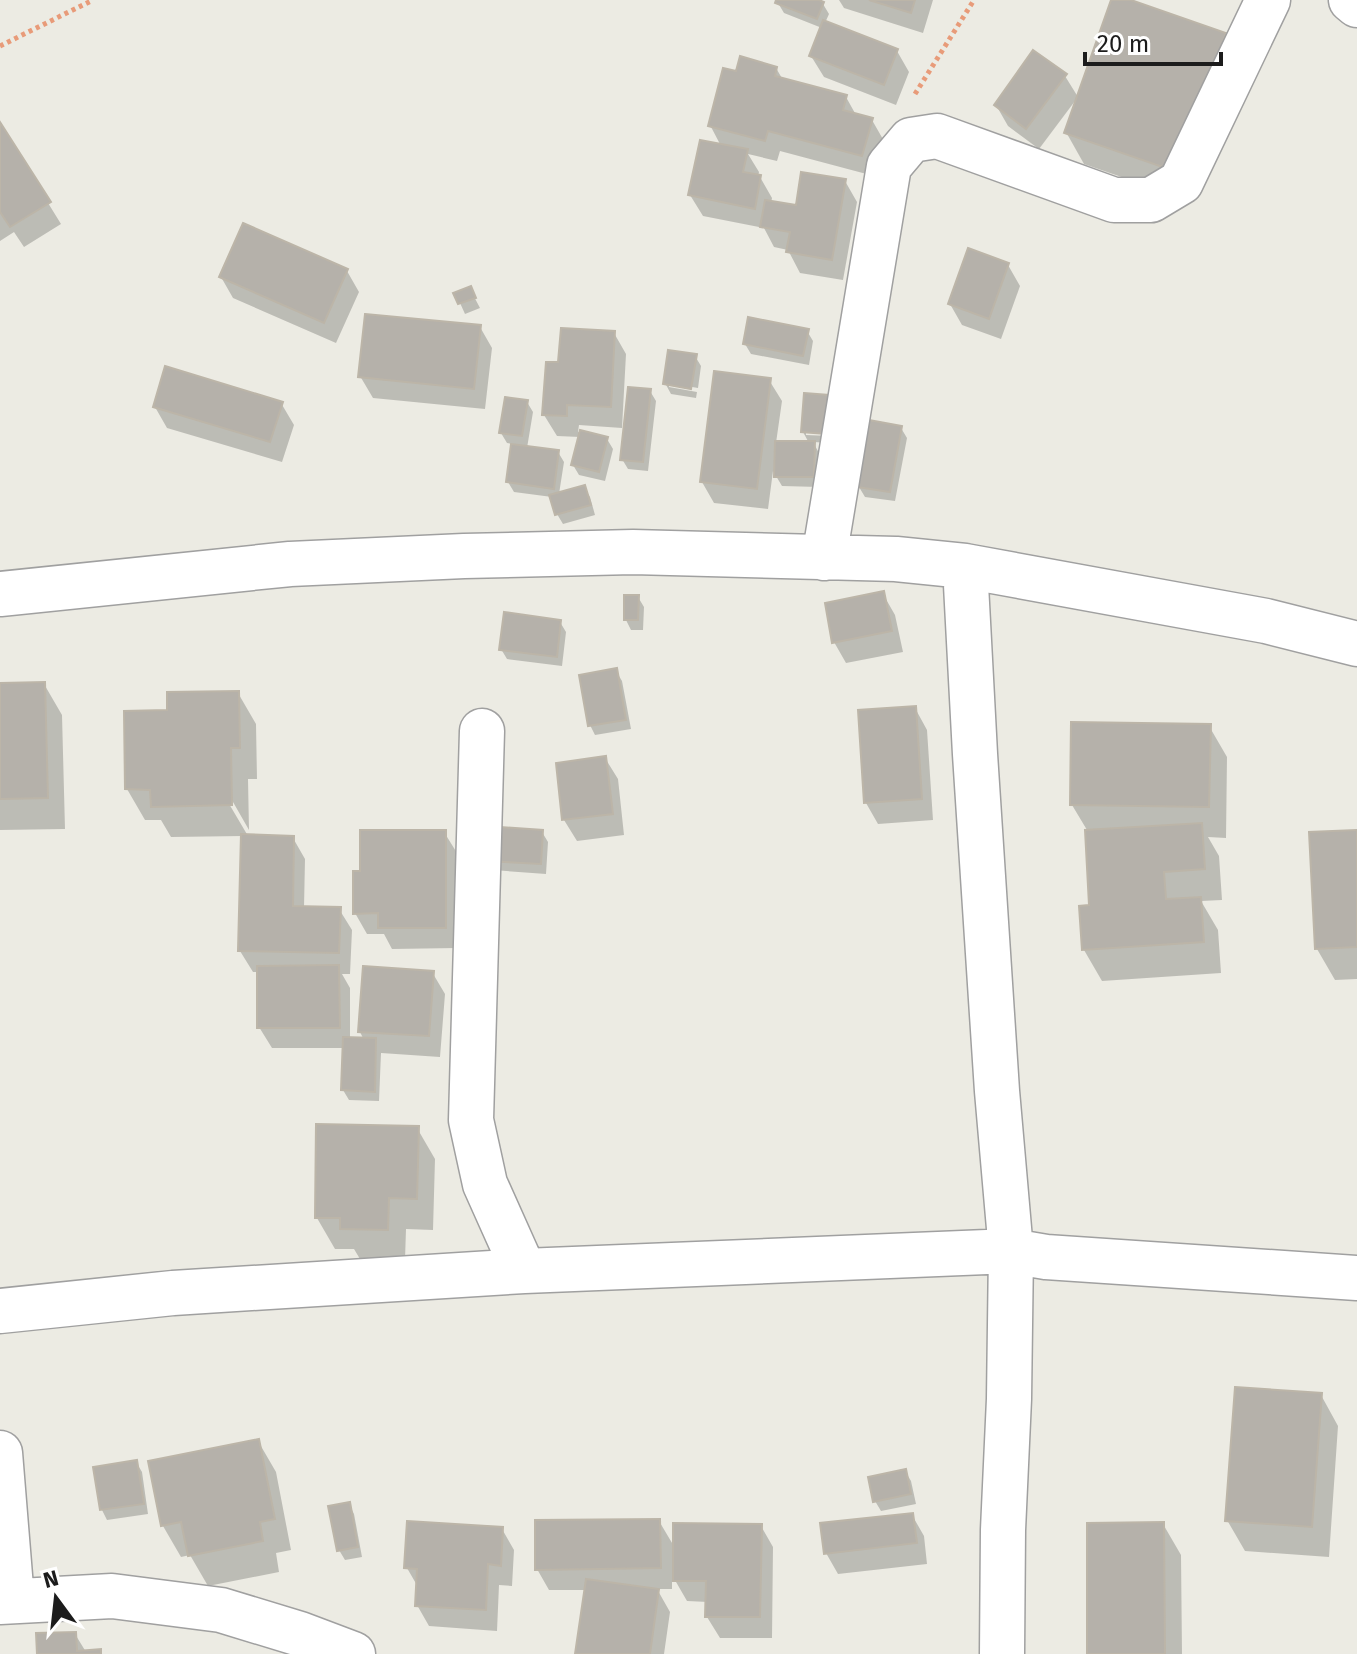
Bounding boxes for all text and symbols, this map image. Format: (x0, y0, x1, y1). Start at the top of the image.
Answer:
scale bar (1085, 16, 1221, 66)
text: 20 m (1097, 30, 1149, 58)
north arrow (16, 1558, 96, 1638)
text: N (40, 1564, 61, 1594)

